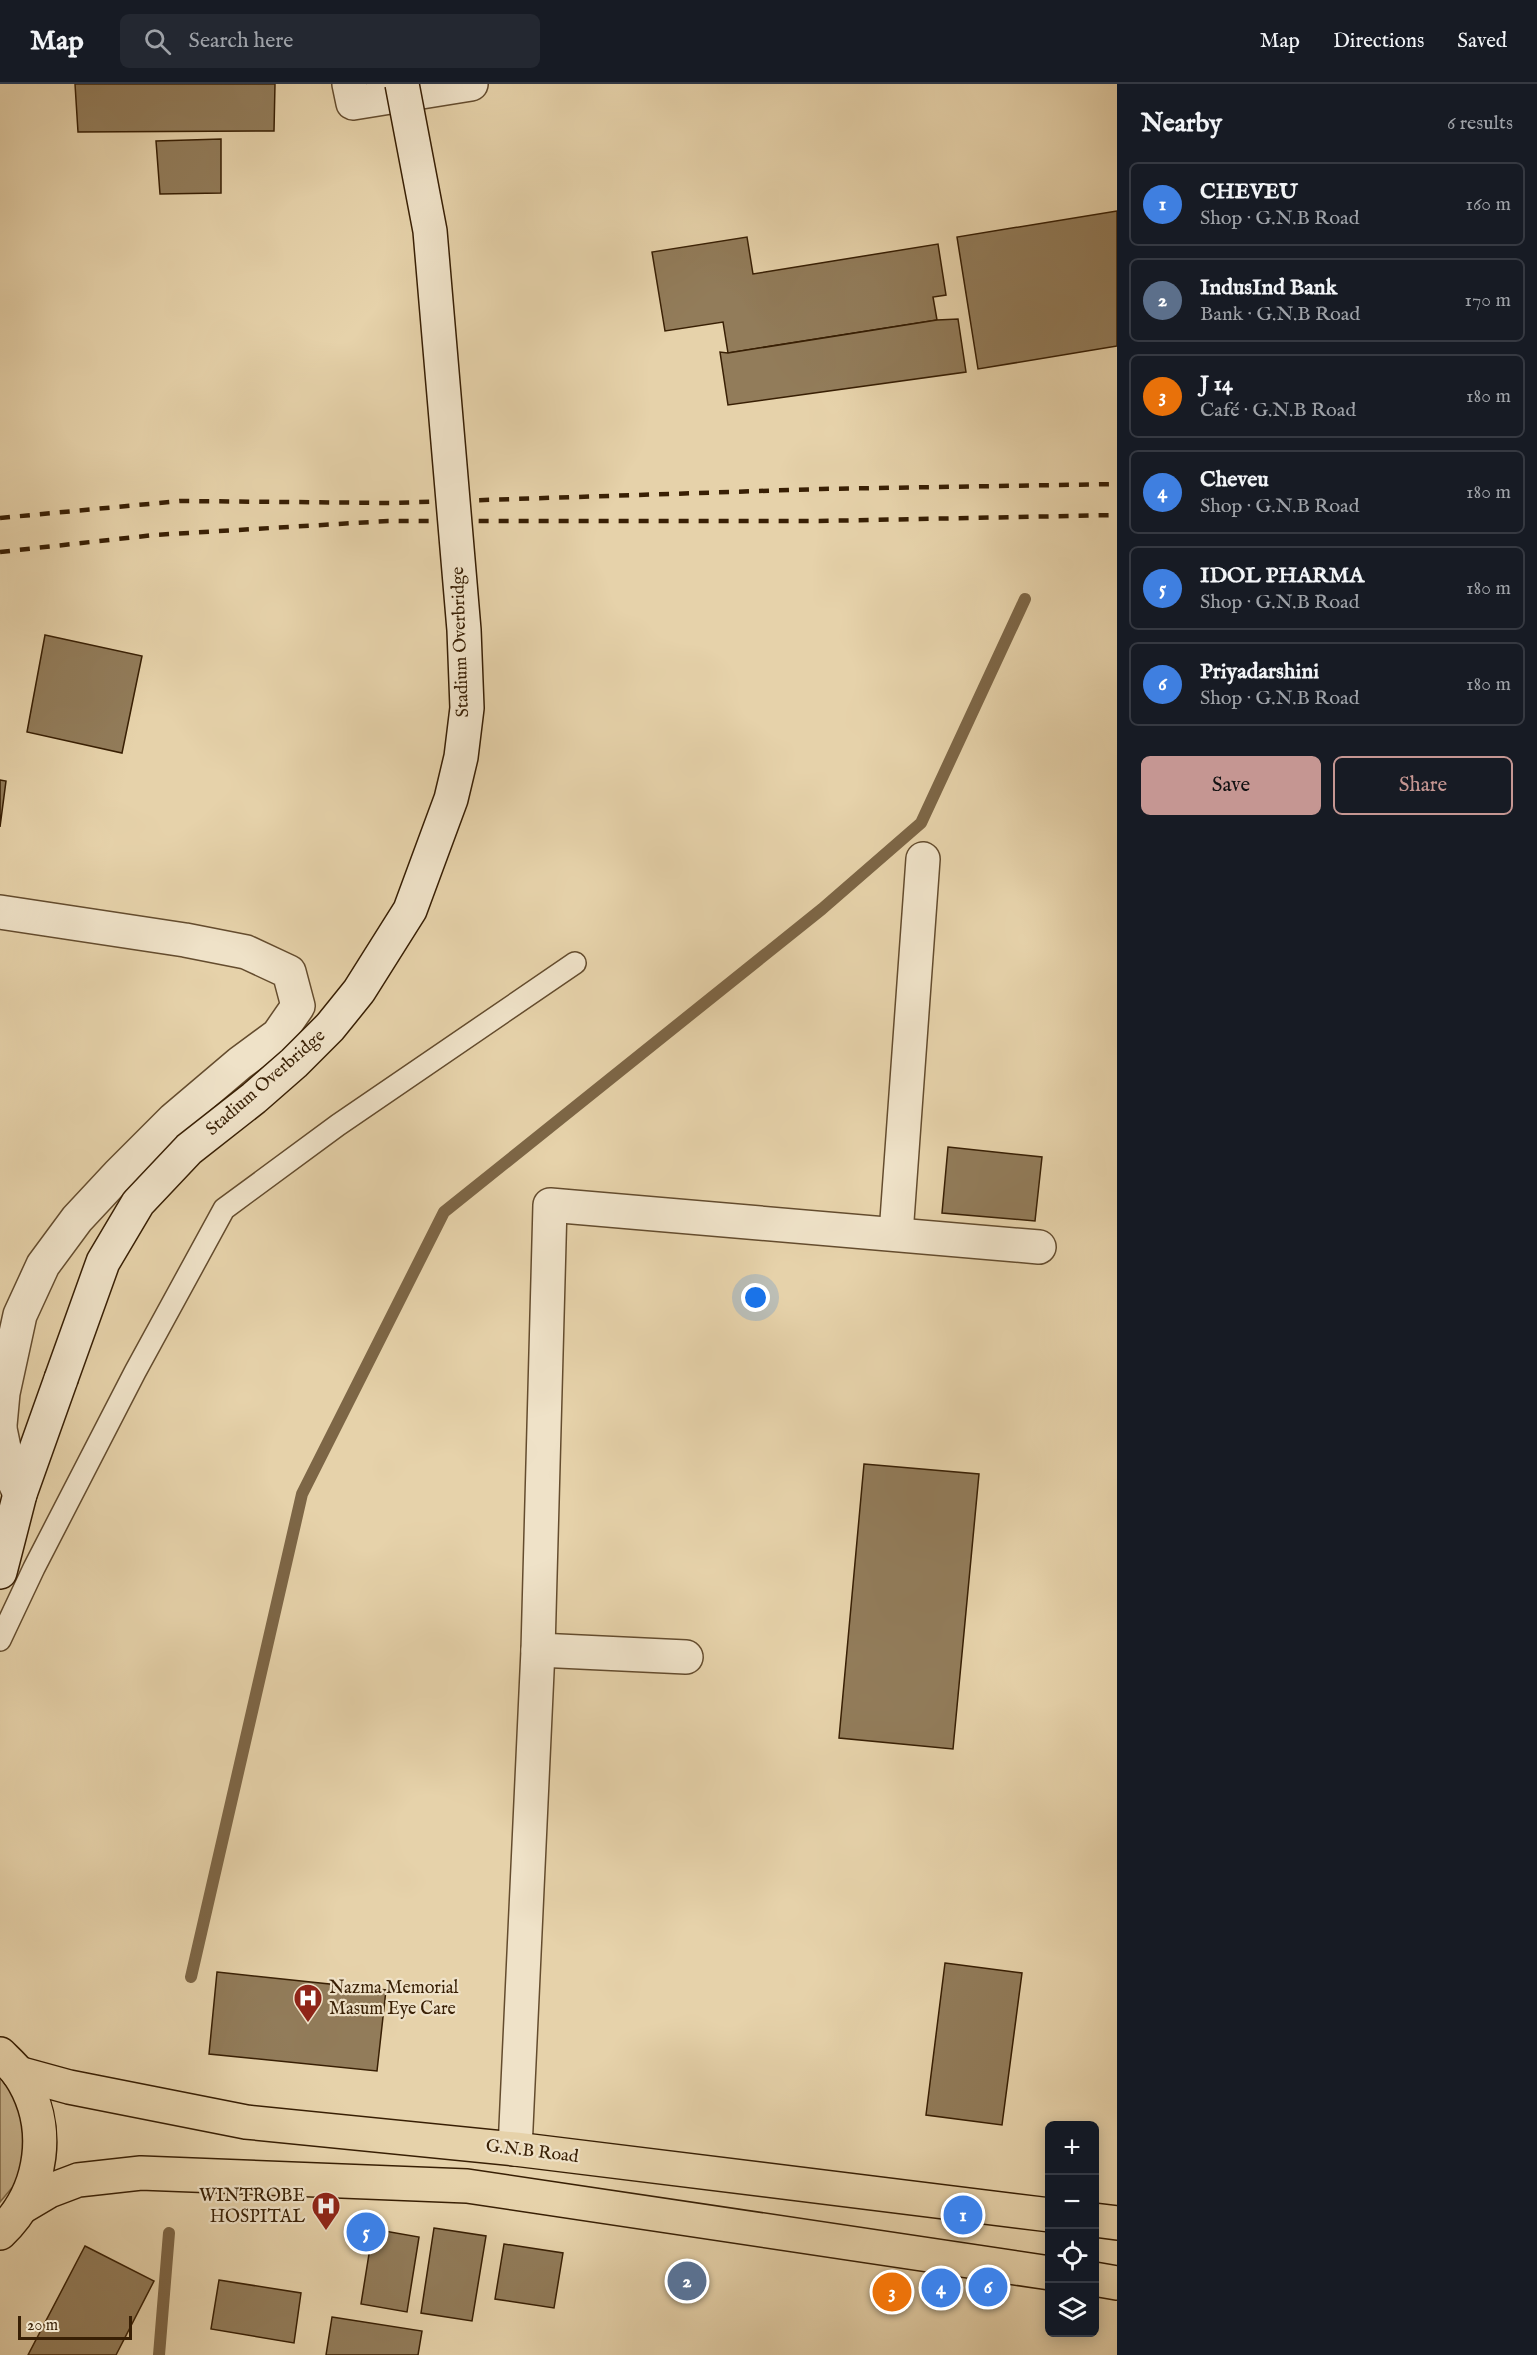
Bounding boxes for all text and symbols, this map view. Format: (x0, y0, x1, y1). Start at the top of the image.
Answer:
search box (120, 14, 540, 68)
text: Map (30, 24, 84, 59)
icon: search (141, 25, 174, 58)
text: Search here (189, 27, 293, 55)
text: Map (1260, 28, 1300, 55)
text: Directions (1333, 28, 1424, 55)
text: Saved (1457, 28, 1507, 55)
text: Nearby (1141, 107, 1222, 140)
text: 6 results (1447, 111, 1513, 136)
text: CHEVEU (1200, 178, 1298, 206)
text: 1 (1159, 192, 1166, 217)
text: 160 m (1465, 192, 1511, 217)
text: Shop · G.N.B Road (1200, 206, 1359, 231)
text: IndusInd Bank (1200, 274, 1337, 302)
text: 2 (1158, 288, 1167, 313)
text: 170 m (1465, 288, 1511, 313)
text: Bank · G.N.B Road (1200, 302, 1360, 327)
text: J 14 (1200, 370, 1233, 398)
text: 3 (1159, 384, 1166, 409)
text: 180 m (1466, 384, 1511, 409)
text: Café · G.N.B Road (1200, 398, 1356, 423)
text: Cheveu (1200, 466, 1269, 494)
text: 4 (1158, 480, 1167, 505)
text: 180 m (1466, 480, 1511, 505)
text: Shop · G.N.B Road (1200, 494, 1359, 519)
text: IDOL PHARMA (1200, 562, 1364, 590)
street label: Stadium Overbridge (447, 566, 475, 718)
text: 5 (1159, 576, 1166, 601)
text: 180 m (1466, 576, 1511, 601)
text: Shop · G.N.B Road (1200, 590, 1359, 615)
text: Priyadarshini (1200, 658, 1319, 686)
text: 6 (1158, 672, 1167, 697)
text: 180 m (1466, 672, 1511, 697)
text: Shop · G.N.B Road (1200, 686, 1359, 711)
button: Save (1141, 756, 1321, 815)
button: Share (1333, 756, 1513, 815)
street label: Stadium Overbridge (202, 1025, 330, 1141)
your location (741, 1283, 770, 1312)
place label: Nazma Memorial Masum Eye Care (329, 1977, 459, 2021)
hospital icon: Nazma Memorial Masum Eye Care (292, 1982, 324, 2024)
map controls (1045, 2121, 1099, 2337)
button: + (1045, 2121, 1099, 2175)
street label: G.N.B Road (484, 2135, 580, 2169)
button: − (1045, 2175, 1099, 2229)
place label: WINTROBE HOSPITAL (199, 2185, 305, 2229)
hospital icon: WINTROBE HOSPITAL (310, 2190, 342, 2232)
pin: 1 (944, 2192, 982, 2238)
pin: 5 (346, 2210, 386, 2254)
button: locate (1045, 2229, 1099, 2283)
pin: 2 (668, 2258, 706, 2304)
pin: 6 (968, 2264, 1008, 2310)
pin: 4 (922, 2266, 960, 2310)
pin: 3 (872, 2270, 912, 2314)
button: layers (1045, 2283, 1099, 2337)
scale bar (18, 2313, 132, 2340)
text: 20 m (27, 2316, 58, 2336)

